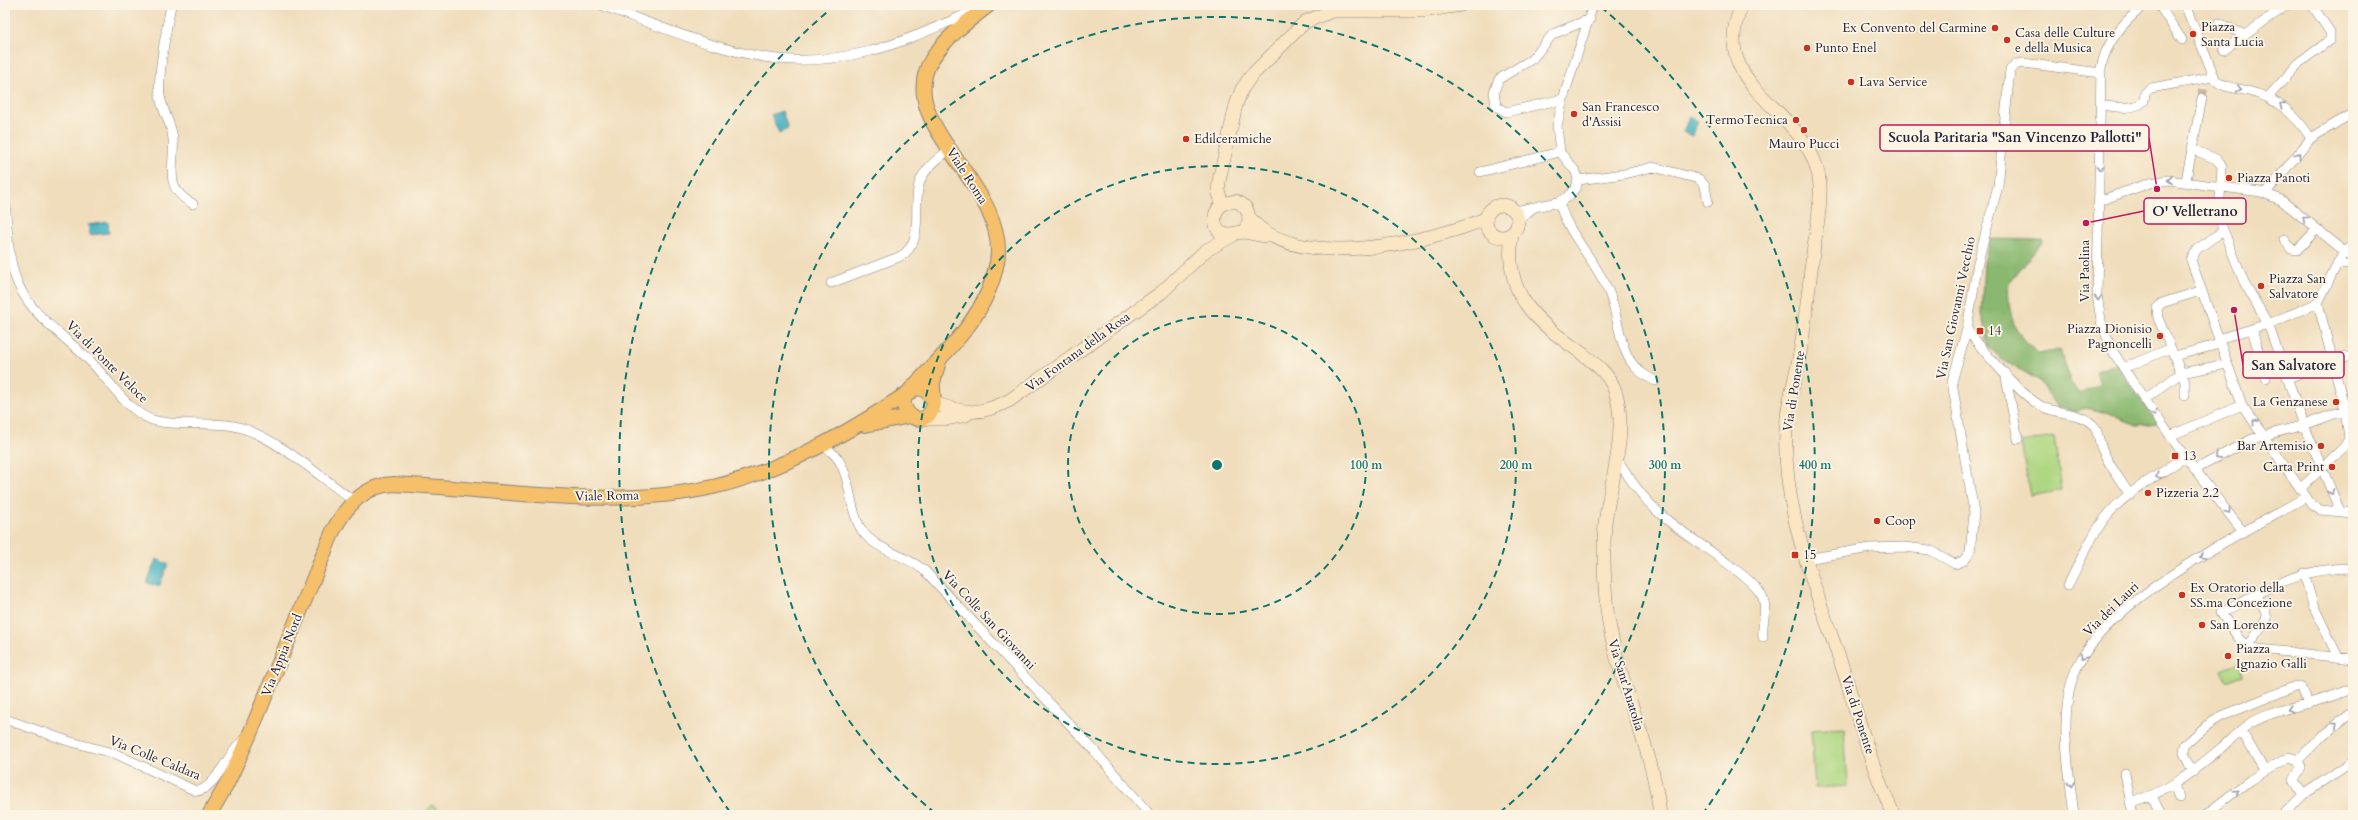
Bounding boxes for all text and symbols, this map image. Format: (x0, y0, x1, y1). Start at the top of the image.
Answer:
place label: Piazza Santa Lucia (2201, 18, 2264, 51)
place label: Ex Convento del Carmine (1842, 19, 1987, 37)
marker: Ex Convento del Carmine (1990, 23, 2000, 33)
place label: Casa delle Culture e della Musica (2015, 24, 2115, 57)
marker: Piazza Santa Lucia (2188, 29, 2198, 39)
marker: Casa delle Culture e della Musica (2002, 35, 2012, 45)
place label: Punto Enel (1815, 39, 1877, 57)
marker: Punto Enel (1802, 43, 1812, 53)
place label: Lava Service (1859, 73, 1927, 91)
marker: Lava Service (1846, 77, 1856, 87)
one-way arrow (2236, 84, 2243, 92)
place label: San Francesco d'Assisi (1582, 98, 1659, 131)
one-way arrow (2279, 102, 2286, 110)
marker: San Francesco d'Assisi (1569, 109, 1579, 119)
place label: TermoTecnica (1706, 111, 1788, 129)
marker: TermoTecnica (1791, 115, 1801, 125)
marker: Mauro Pucci (1799, 125, 1809, 135)
callout: Scuola Paritaria "San Vincenzo Pallotti" (1880, 125, 2149, 151)
text: Scuola Paritaria "San Vincenzo Pallotti" (1888, 128, 2142, 147)
place label: Edilceramiche (1194, 130, 1272, 148)
marker: Edilceramiche (1181, 134, 1191, 144)
place label: Mauro Pucci (1769, 135, 1840, 153)
street label: Viale Roma (942, 144, 992, 208)
one-way arrow (2294, 153, 2301, 160)
one-way arrow (2096, 165, 2104, 171)
place label: Piazza Panoti (2237, 169, 2311, 187)
marker: Piazza Panoti (2224, 173, 2234, 183)
one-way arrow (2167, 176, 2173, 184)
callout: O' Velletrano (2144, 198, 2246, 224)
text: O' Velletrano (2152, 202, 2238, 221)
one-way arrow (2302, 217, 2309, 224)
street label: Via San Giovanni Vecchio (1932, 235, 1980, 381)
street label: Via Paolina (2076, 239, 2094, 302)
place label: Piazza San Salvatore (2269, 270, 2327, 303)
marker: Piazza San Salvatore (2256, 281, 2266, 291)
one-way arrow (2093, 295, 2102, 301)
street label: Via Fontana della Rosa (1022, 308, 1134, 396)
street label: Via di Ponte Veloce (62, 317, 152, 407)
place label: Piazza Dionisio Pagnoncelli (2067, 320, 2152, 353)
place label: 14 (1988, 322, 2002, 340)
marker: 14 (1975, 326, 1985, 336)
marker: Piazza Dionisio Pagnoncelli (2155, 331, 2165, 341)
street label: Via di Ponente (1779, 349, 1809, 433)
callout: San Salvatore (2243, 352, 2344, 378)
text: San Salvatore (2251, 356, 2337, 375)
place label: La Genzanese (2252, 393, 2328, 411)
marker: La Genzanese (2331, 397, 2341, 407)
one-way arrow (2149, 409, 2157, 416)
one-way arrow (2252, 420, 2259, 427)
place label: Bar Artemisio (2237, 437, 2313, 455)
marker: Bar Artemisio (2316, 441, 2326, 451)
place label: 13 (2183, 447, 2196, 465)
marker: 13 (2170, 451, 2180, 461)
one-way arrow (2214, 452, 2221, 460)
text: 100 m (1350, 457, 1383, 473)
text: 200 m (1500, 457, 1533, 473)
text: 300 m (1649, 457, 1682, 473)
text: 400 m (1799, 457, 1832, 473)
centre of rings (1210, 458, 1224, 472)
place label: Carta Print (2263, 458, 2324, 476)
marker: Carta Print (2327, 462, 2337, 472)
one-way arrow (2155, 471, 2162, 479)
place label: Pizzeria 2.2 (2156, 484, 2219, 502)
street label: Viale Roma (575, 486, 640, 506)
one-way arrow (2326, 487, 2334, 495)
marker: Pizzeria 2.2 (2143, 488, 2153, 498)
one-way arrow (2223, 507, 2230, 514)
place label: Coop (1885, 512, 1916, 530)
marker: Coop (1872, 516, 1882, 526)
place label: 15 (1803, 546, 1816, 564)
marker: 15 (1790, 550, 1800, 560)
one-way arrow (2199, 551, 2206, 558)
street label: Via Colle San Giovanni (938, 566, 1040, 674)
street label: Via dei Lauri (2079, 578, 2143, 640)
place label: Ex Oratorio della SS.ma Concezione (2190, 579, 2292, 612)
marker: Ex Oratorio della SS.ma Concezione (2177, 590, 2187, 600)
street label: Via Appia Nord (257, 611, 307, 699)
place label: San Lorenzo (2210, 616, 2279, 634)
marker: San Lorenzo (2197, 620, 2207, 630)
street label: Via Sant'Anatolia (1604, 637, 1649, 733)
place label: Piazza Ignazio Galli (2236, 640, 2307, 673)
marker: Piazza Ignazio Galli (2223, 651, 2233, 661)
one-way arrow (2080, 653, 2087, 660)
street label: Via di Ponente (1837, 673, 1879, 757)
one-way arrow (2286, 705, 2293, 713)
one-way arrow (2330, 723, 2338, 730)
street label: Via Colle Caldara (107, 731, 204, 785)
one-way arrow (2066, 781, 2075, 787)
one-way arrow (2231, 789, 2239, 796)

